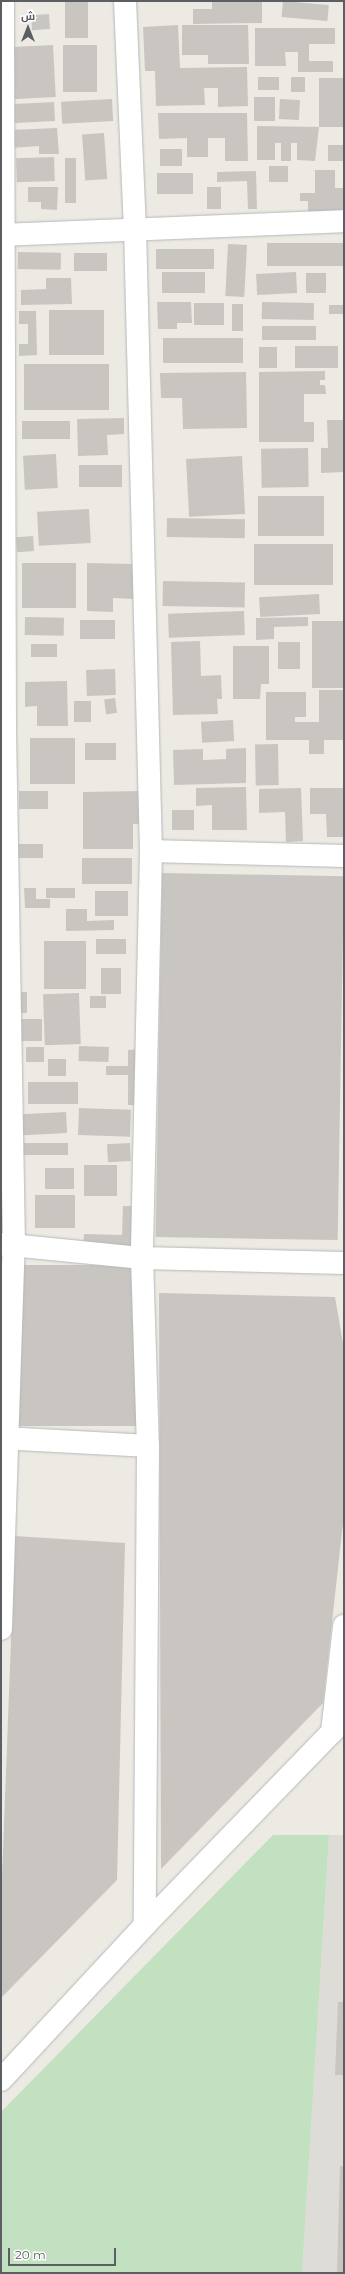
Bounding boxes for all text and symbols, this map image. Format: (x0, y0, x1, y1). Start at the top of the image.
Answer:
north arrow (8, 8, 48, 48)
text: ش (21, 9, 35, 23)
scale bar (10, 2240, 118, 2266)
text: 20 m (15, 2247, 46, 2262)

